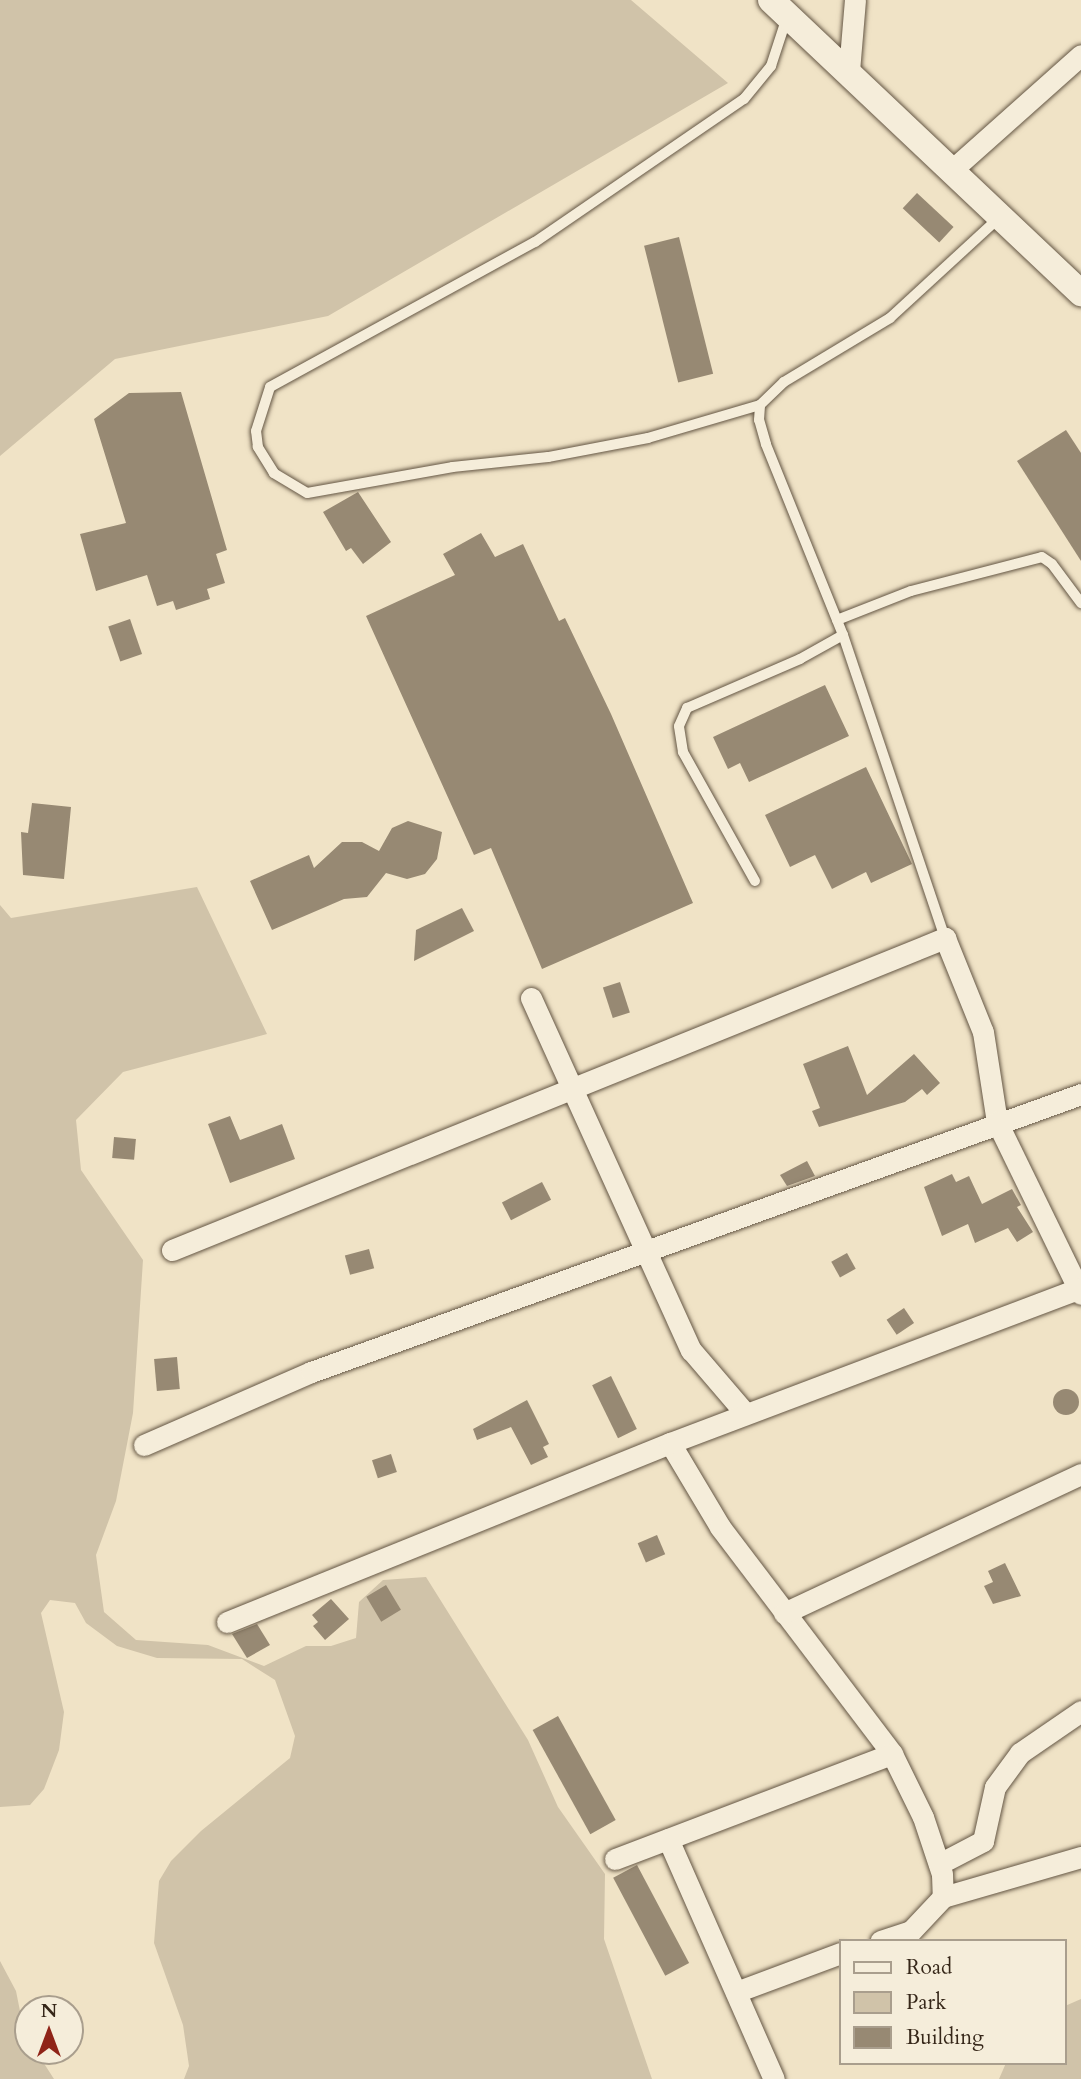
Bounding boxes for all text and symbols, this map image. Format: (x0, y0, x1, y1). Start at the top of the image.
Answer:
legend (839, 1939, 1067, 2065)
text: Road (906, 1953, 952, 1982)
text: Park (906, 1988, 946, 2017)
north arrow (14, 1995, 84, 2065)
text: N (41, 1998, 57, 2024)
text: Building (906, 2023, 984, 2052)

